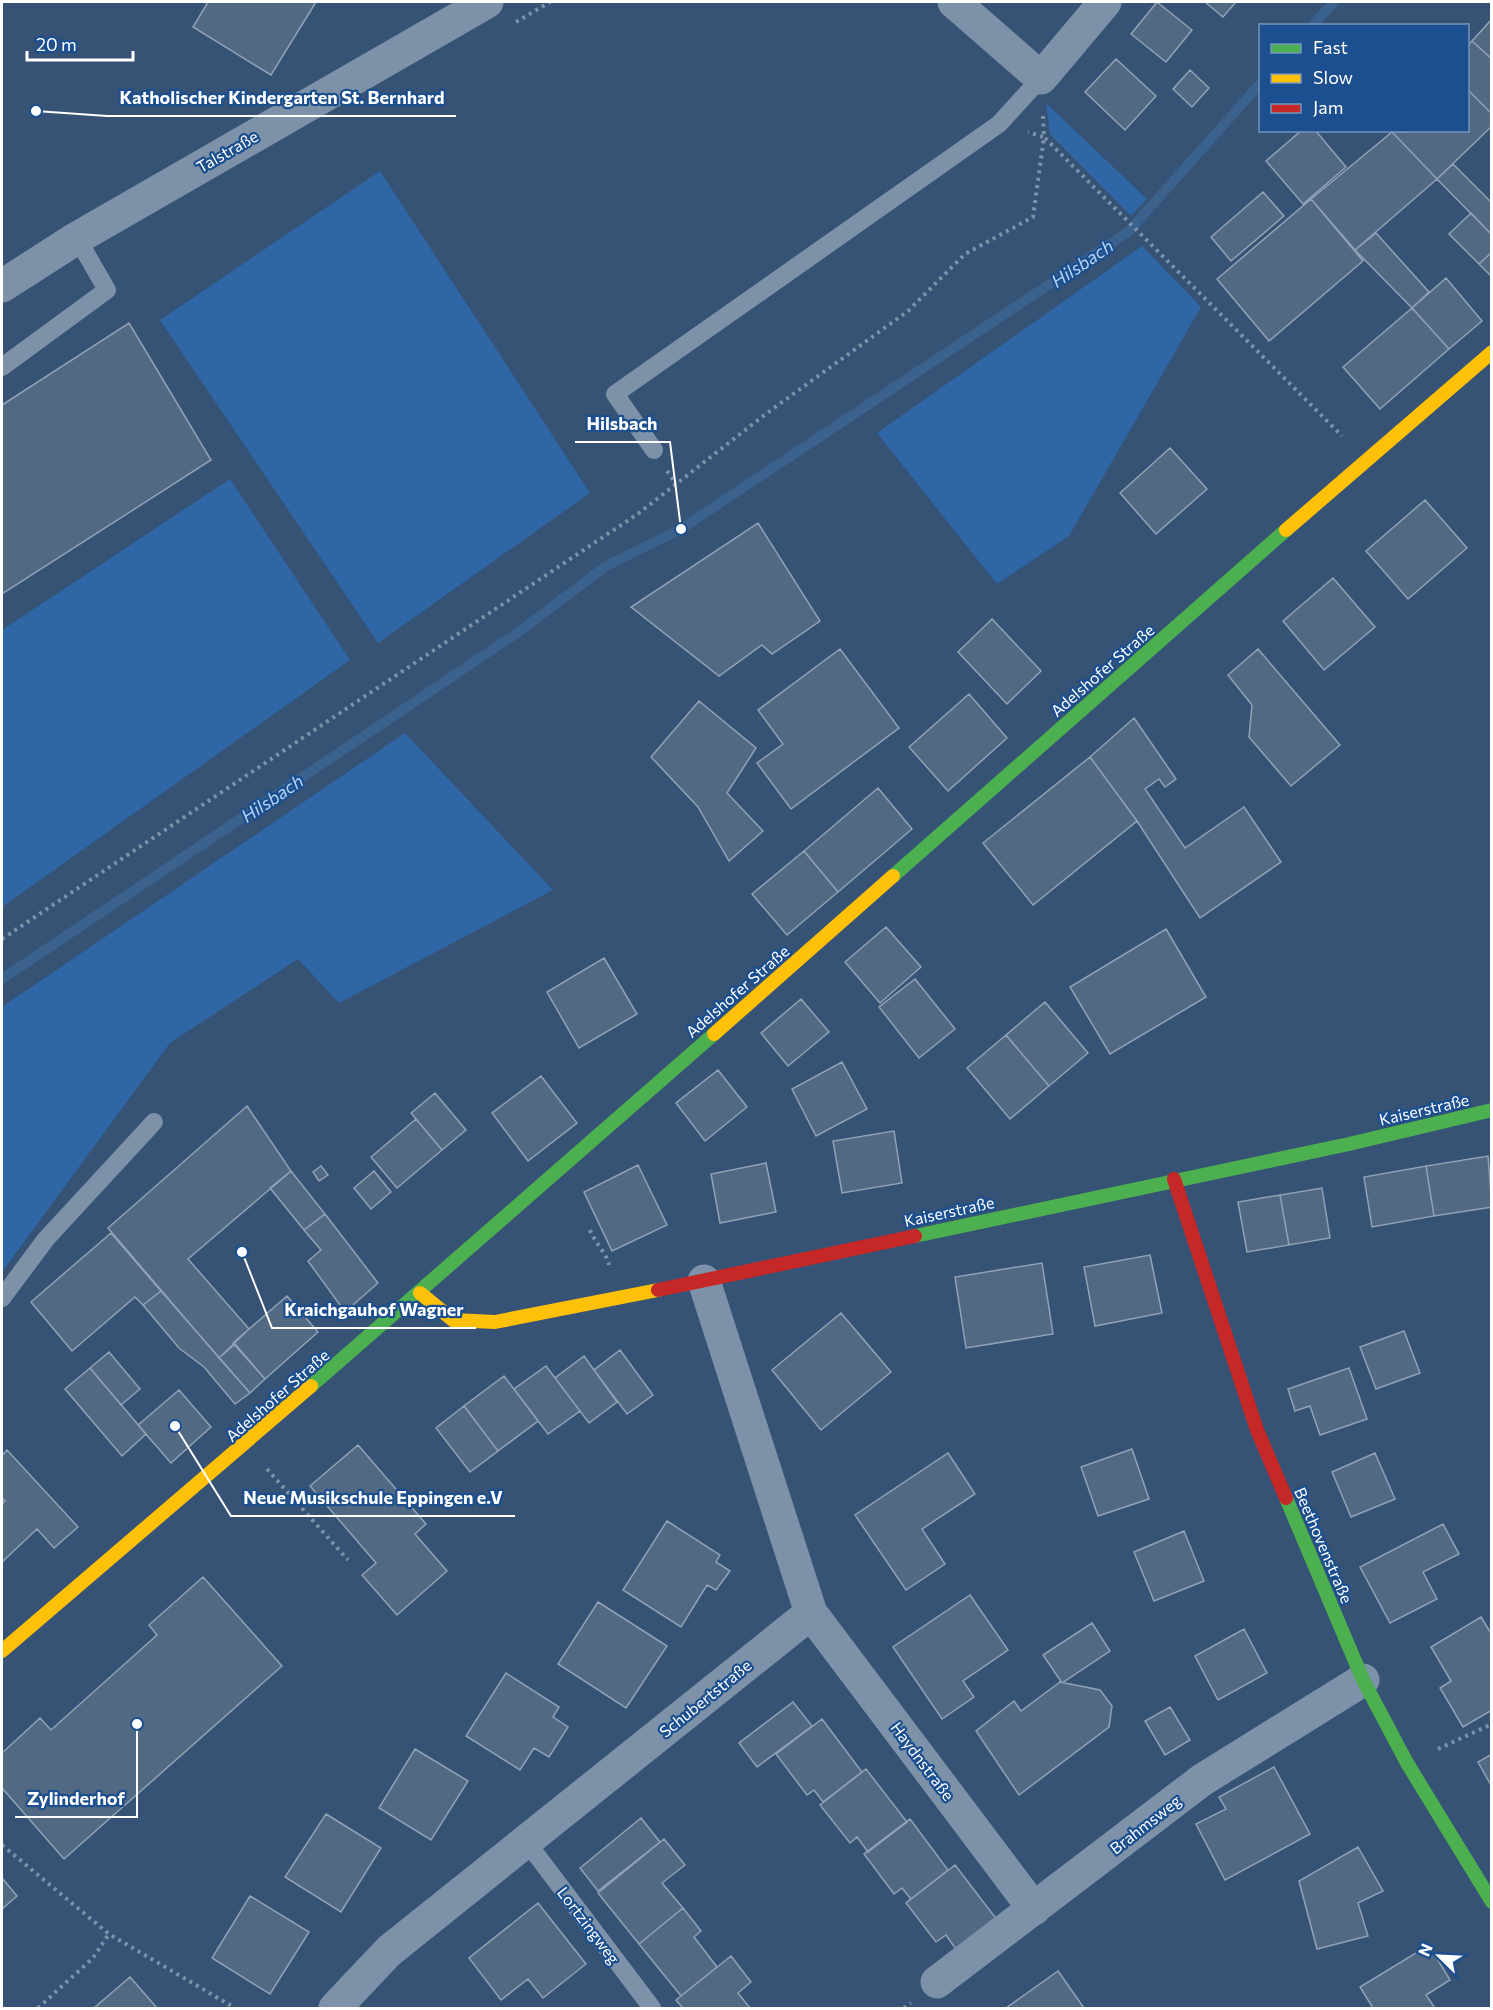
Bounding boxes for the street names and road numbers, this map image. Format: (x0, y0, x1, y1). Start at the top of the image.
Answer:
street label: Talstraße (193, 126, 261, 176)
street label: Adelshofer Straße (1046, 620, 1158, 720)
street label: Adelshofer Straße (681, 941, 793, 1041)
street label: Kaiserstraße (1377, 1089, 1471, 1129)
street label: Kaiserstraße (902, 1192, 996, 1230)
street label: Adelshofer Straße (221, 1345, 333, 1445)
street label: Beethovenstraße (1291, 1484, 1357, 1606)
street label: Schubertstraße (655, 1655, 755, 1741)
street label: Haydnstraße (887, 1718, 959, 1804)
street label: Brahmsweg (1106, 1790, 1185, 1858)
street label: Lortzingweg (554, 1883, 624, 1967)

